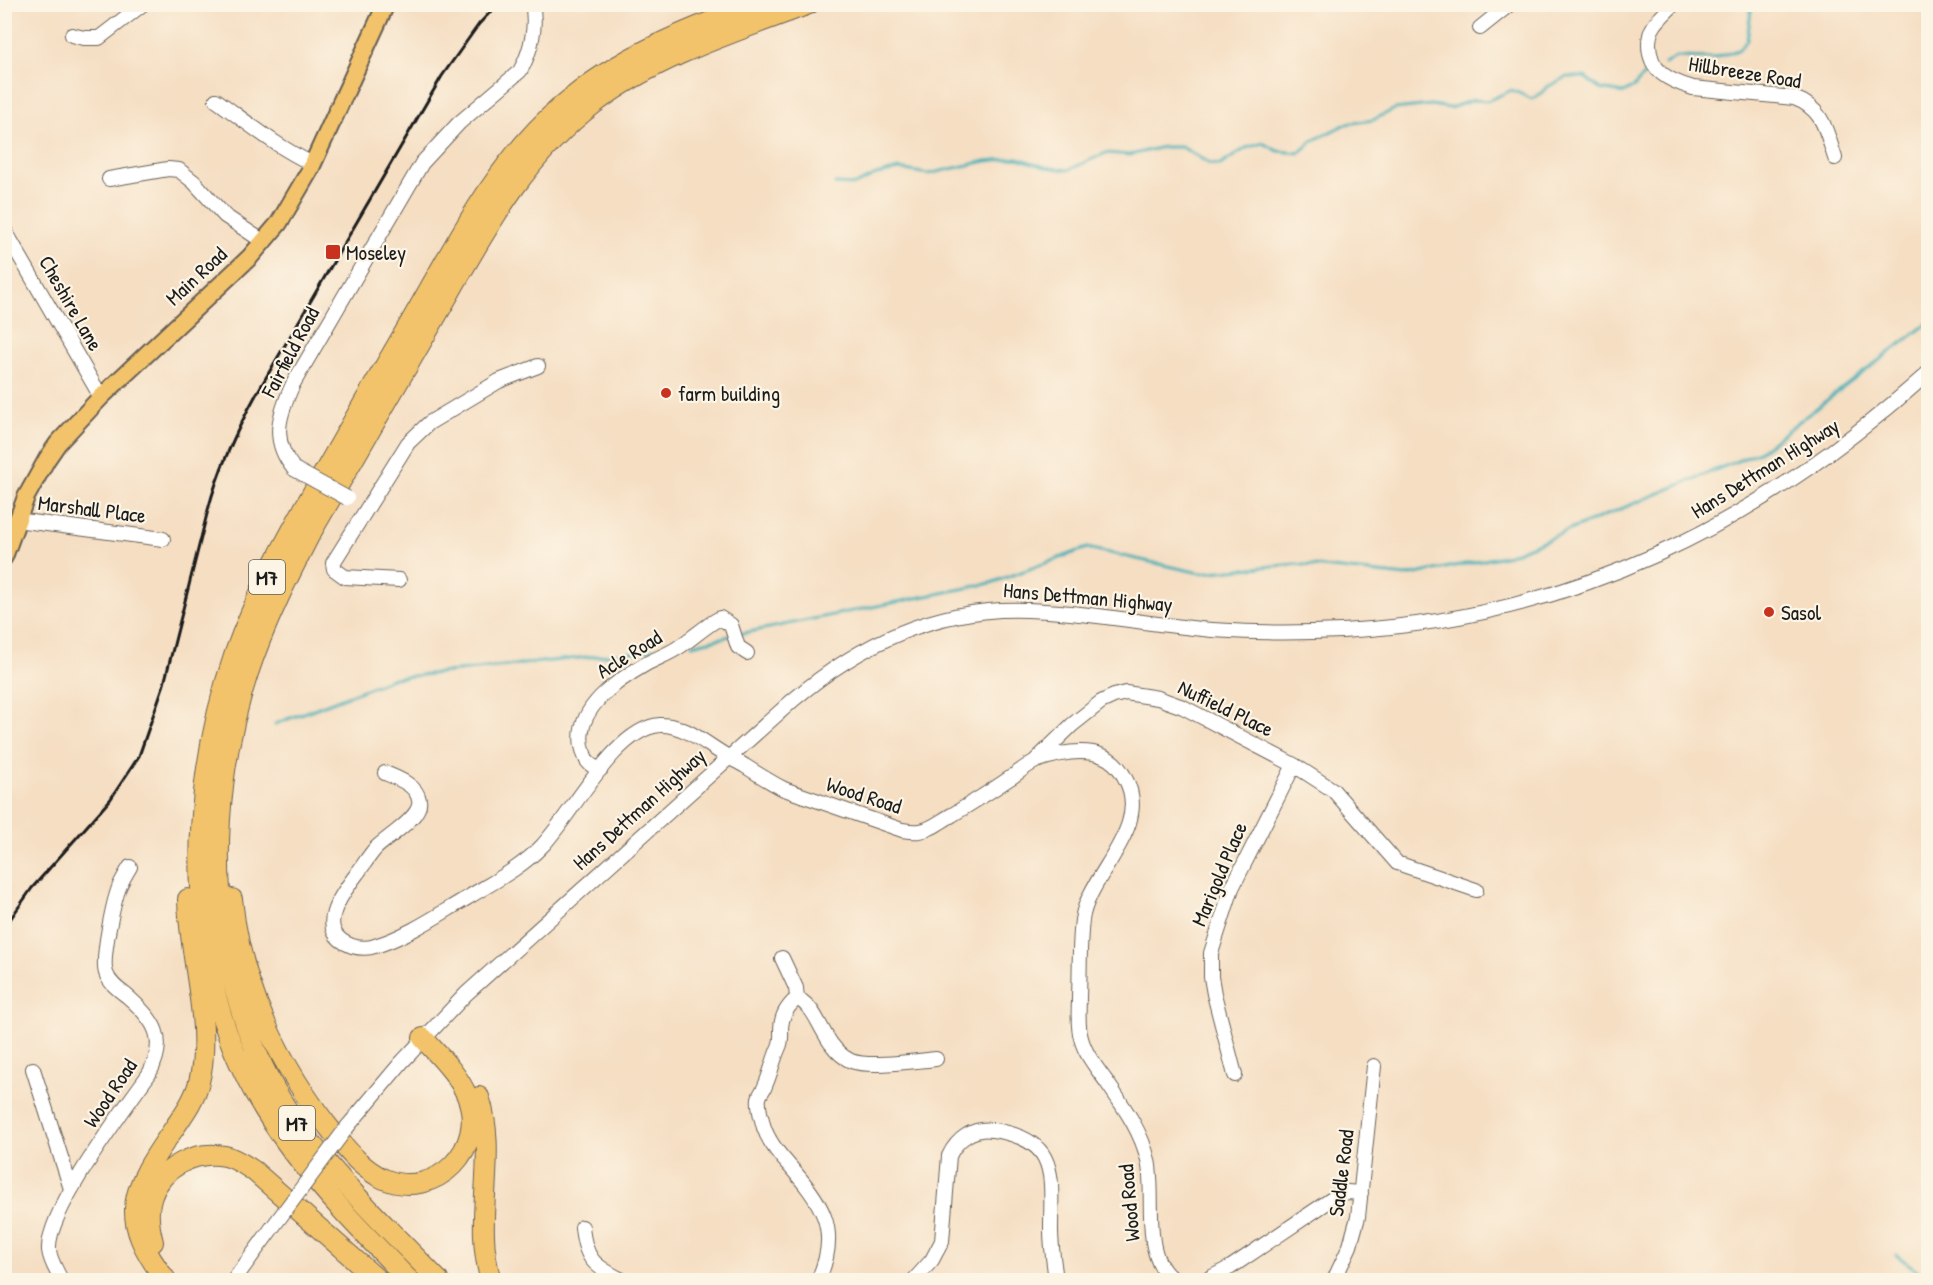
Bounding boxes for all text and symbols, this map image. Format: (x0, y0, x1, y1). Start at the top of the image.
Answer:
street label: Hillbreeze Road (1687, 49, 1803, 95)
place label: Moseley (346, 238, 406, 267)
street label: Main Road (159, 240, 233, 312)
marker: Moseley (324, 243, 342, 261)
street label: Cheshire Lane (32, 250, 110, 356)
street label: Fairfield Road (254, 302, 326, 403)
place label: farm building (678, 379, 780, 408)
marker: farm building (659, 386, 673, 400)
street label: Hans Dettman Highway (1685, 411, 1845, 525)
street label: Marshall Place (37, 488, 147, 530)
road number: M7 (249, 560, 285, 594)
street label: Hans Dettman Highway (1002, 575, 1174, 619)
place label: Sasol (1781, 598, 1821, 627)
marker: Sasol (1762, 605, 1776, 619)
street label: Acle Road (591, 623, 667, 685)
street label: Nuffield Place (1173, 672, 1279, 744)
street label: Hans Dettman Highway (566, 741, 712, 877)
street label: Wood Road (823, 769, 905, 821)
street label: Marigold Place (1184, 818, 1254, 930)
street label: Wood Road (76, 1053, 144, 1133)
road number: M7 (279, 1106, 315, 1140)
street label: Saddle Road (1321, 1128, 1361, 1218)
street label: Wood Road (1111, 1163, 1147, 1243)

